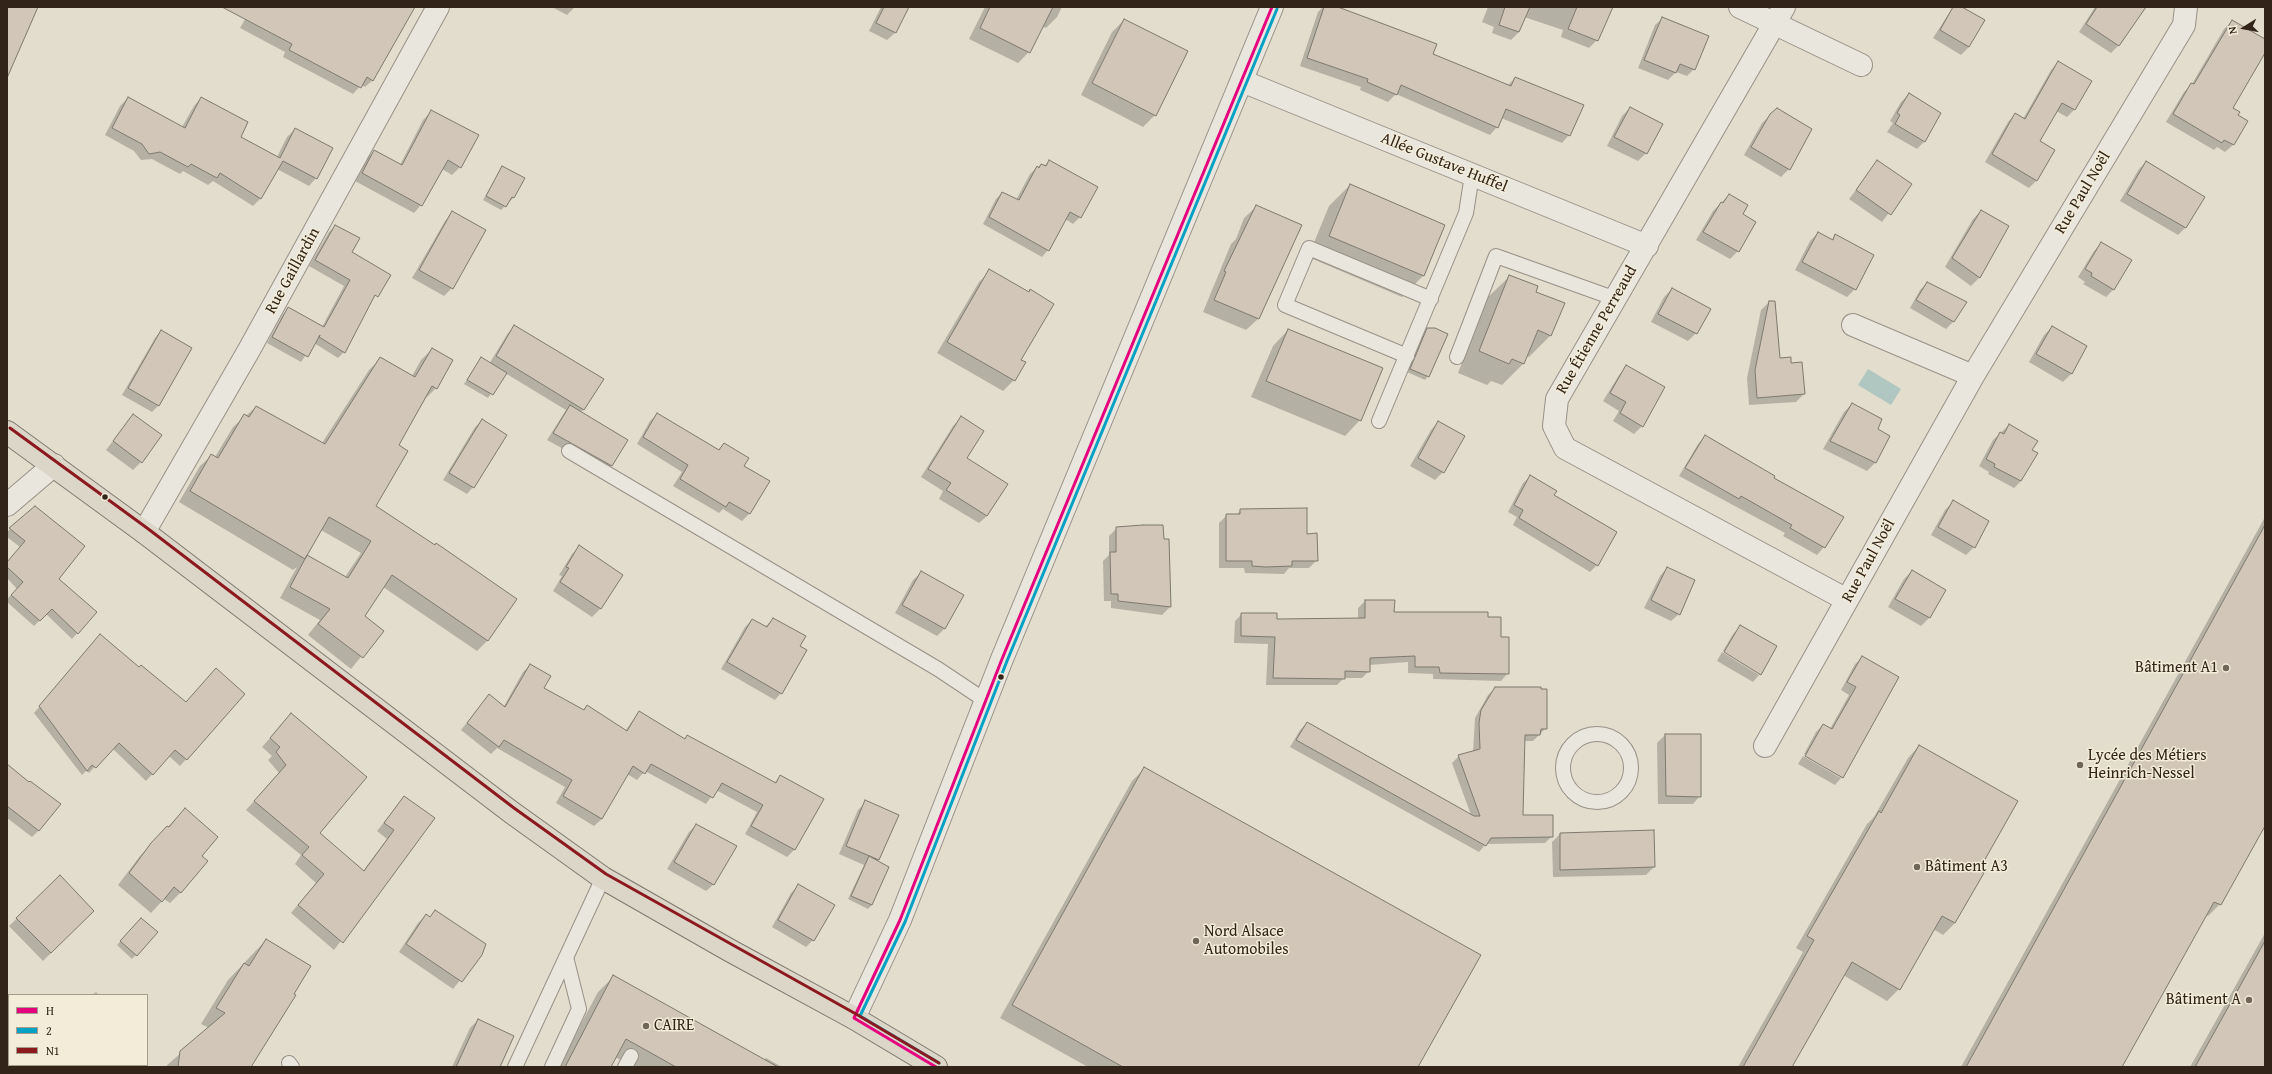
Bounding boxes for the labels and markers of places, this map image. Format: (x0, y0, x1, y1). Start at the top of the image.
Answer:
unlabelled marker (100, 492, 110, 502)
place label: Bâtiment A1 (2135, 658, 2218, 678)
marker: Bâtiment A1 (2221, 663, 2231, 673)
unlabelled marker (996, 672, 1006, 682)
place label: Lycée des Métiers Heinrich-Nessel (2088, 746, 2207, 784)
marker: Lycée des Métiers Heinrich-Nessel (2075, 760, 2085, 770)
place label: Bâtiment A3 (1925, 857, 2008, 877)
marker: Bâtiment A3 (1912, 862, 1922, 872)
place label: Nord Alsace Automobiles (1204, 922, 1289, 960)
marker: Nord Alsace Automobiles (1191, 936, 1201, 946)
place label: Bâtiment A (2166, 990, 2241, 1010)
marker: Bâtiment A (2244, 995, 2254, 1005)
place label: CAIRE (654, 1016, 694, 1036)
marker: CAIRE (641, 1021, 651, 1031)

